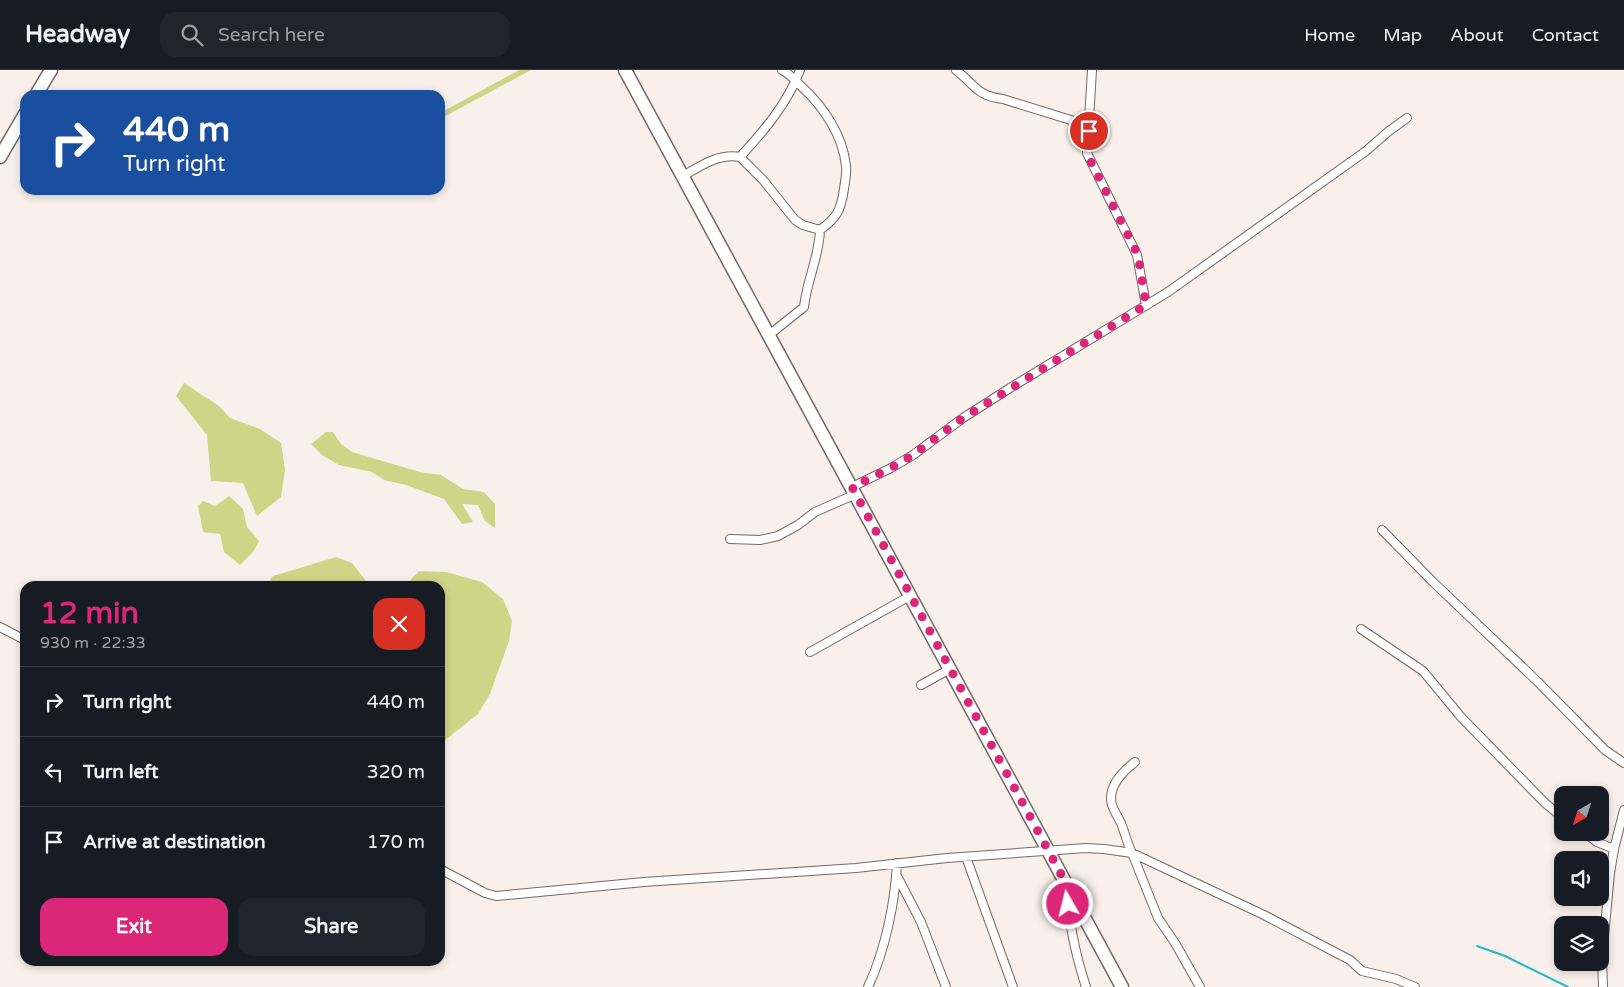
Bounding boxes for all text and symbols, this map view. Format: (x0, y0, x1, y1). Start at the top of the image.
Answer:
search box (160, 12, 510, 57)
text: Headway (25, 20, 130, 49)
icon: search (178, 21, 206, 49)
text: Search here (218, 24, 325, 46)
text: Home (1304, 24, 1355, 46)
text: Map (1383, 24, 1422, 46)
text: About (1450, 24, 1504, 46)
text: Contact (1532, 24, 1599, 46)
text: 440 m (123, 109, 230, 151)
icon: right (40, 110, 105, 175)
pin (1068, 110, 1110, 152)
icon: arrive (1075, 117, 1103, 145)
text: Turn right (123, 151, 225, 177)
text: 12 min (40, 595, 139, 632)
button: close (373, 598, 425, 650)
text: 930 m · 22:33 (40, 633, 146, 653)
icon: right (40, 688, 68, 716)
text: Turn right (83, 691, 171, 713)
text: 440 m (367, 691, 425, 713)
icon: left (40, 758, 68, 786)
text: Turn left (83, 761, 159, 783)
text: 320 m (367, 761, 425, 783)
north arrow (1554, 786, 1609, 841)
map controls (1554, 786, 1609, 971)
icon: arrive (40, 828, 68, 856)
text: Arrive at destination (83, 831, 266, 853)
text: 170 m (367, 831, 425, 853)
button: sound (1554, 851, 1609, 906)
position arrow (1041, 877, 1093, 929)
button: Exit (40, 898, 228, 956)
button: Share (238, 898, 425, 956)
button: layers (1554, 916, 1609, 971)

